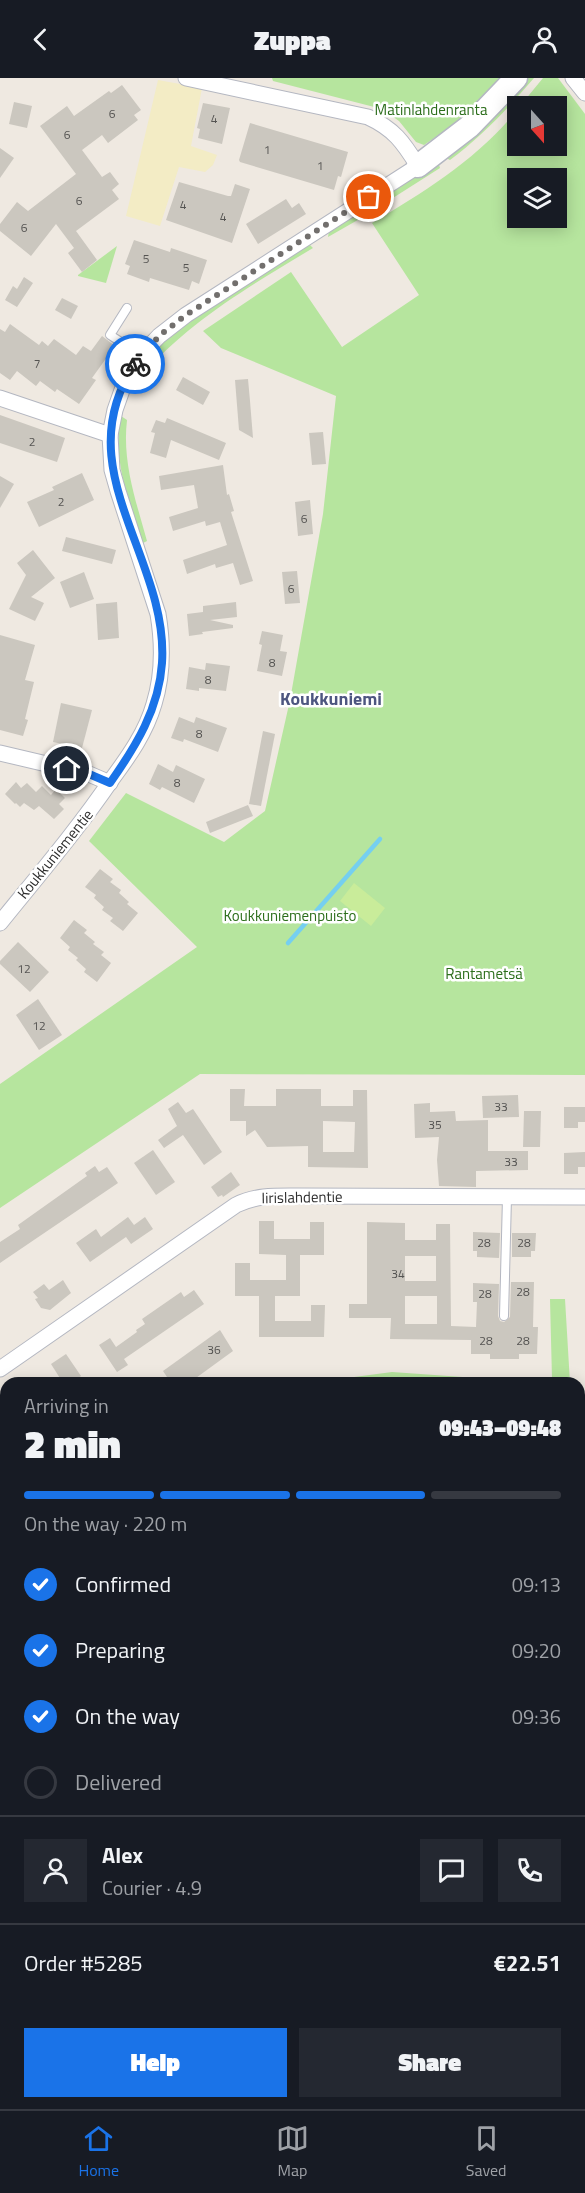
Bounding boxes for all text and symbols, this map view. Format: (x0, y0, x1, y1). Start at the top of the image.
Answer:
text: Zuppa (254, 19, 331, 60)
icon: back (24, 23, 57, 56)
icon: person (528, 23, 561, 56)
north arrow (507, 96, 567, 156)
map controls (507, 96, 567, 228)
park label: Matinlahdenranta (375, 98, 488, 121)
house number: 6 (109, 104, 116, 123)
house number: 4 (211, 109, 218, 128)
house number: 6 (64, 125, 71, 144)
house number: 1 (264, 140, 270, 159)
house number: 1 (317, 156, 323, 175)
button: layers (507, 168, 567, 228)
pin (343, 171, 394, 222)
icon: bag (352, 180, 385, 213)
house number: 6 (76, 191, 83, 210)
house number: 4 (180, 195, 187, 214)
house number: 4 (220, 207, 227, 226)
house number: 6 (21, 218, 28, 237)
house number: 5 (143, 249, 150, 268)
house number: 5 (183, 258, 190, 277)
courier (105, 334, 165, 394)
icon: bike (119, 348, 152, 381)
house number: 7 (34, 354, 40, 373)
house number: 2 (29, 432, 35, 451)
house number: 2 (58, 492, 64, 511)
house number: 6 (301, 509, 308, 528)
house number: 6 (288, 579, 295, 598)
house number: 8 (269, 653, 276, 672)
house number: 8 (205, 670, 212, 689)
district label: Koukkuniemi (280, 685, 382, 712)
house number: 8 (196, 724, 203, 743)
pin (41, 743, 92, 794)
icon: home (50, 752, 83, 785)
house number: 8 (174, 773, 181, 792)
street label: Koukkuniementie (12, 804, 98, 904)
park label: Koukkuniemenpuisto (224, 904, 357, 927)
house number: 12 (17, 959, 31, 978)
park label: Rantametsä (445, 962, 523, 985)
house number: 12 (32, 1016, 46, 1035)
house number: 33 (494, 1097, 508, 1116)
house number: 35 (428, 1115, 442, 1134)
house number: 33 (504, 1152, 518, 1171)
street label: Iirislahdentie (261, 1185, 343, 1209)
house number: 28 (477, 1233, 491, 1252)
house number: 28 (517, 1233, 531, 1252)
house number: 34 (391, 1264, 405, 1283)
house number: 28 (516, 1282, 530, 1301)
house number: 28 (478, 1284, 492, 1303)
house number: 28 (479, 1331, 493, 1350)
house number: 28 (516, 1331, 530, 1350)
house number: 36 (207, 1340, 221, 1359)
text: Arriving in (24, 1390, 109, 1421)
text: 09:43–09:48 (439, 1411, 561, 1445)
text: 2 min (24, 1414, 121, 1473)
text: On the way · 220 m (24, 1508, 187, 1539)
text: Confirmed (75, 1567, 171, 1601)
icon: check (24, 1568, 57, 1601)
text: 09:13 (512, 1569, 561, 1600)
text: Preparing (75, 1633, 165, 1667)
icon: check (24, 1634, 57, 1667)
text: 09:20 (512, 1635, 561, 1666)
text: On the way (75, 1699, 180, 1733)
icon: check (24, 1700, 57, 1733)
text: 09:36 (512, 1701, 561, 1732)
text: Delivered (75, 1765, 162, 1799)
text: Alex (102, 1838, 143, 1872)
button: person (24, 1839, 87, 1902)
button: chat (420, 1839, 483, 1902)
button: phone (498, 1839, 561, 1902)
text: Courier · 4.9 (102, 1872, 202, 1903)
text: Order #5285 (24, 1946, 143, 1980)
text: €22.51 (494, 1946, 561, 1980)
button: Help (24, 2028, 287, 2097)
button: Share (299, 2028, 561, 2097)
tab: Home (78, 2122, 119, 2182)
tab: Map (276, 2122, 309, 2182)
tab: Saved (466, 2122, 507, 2182)

